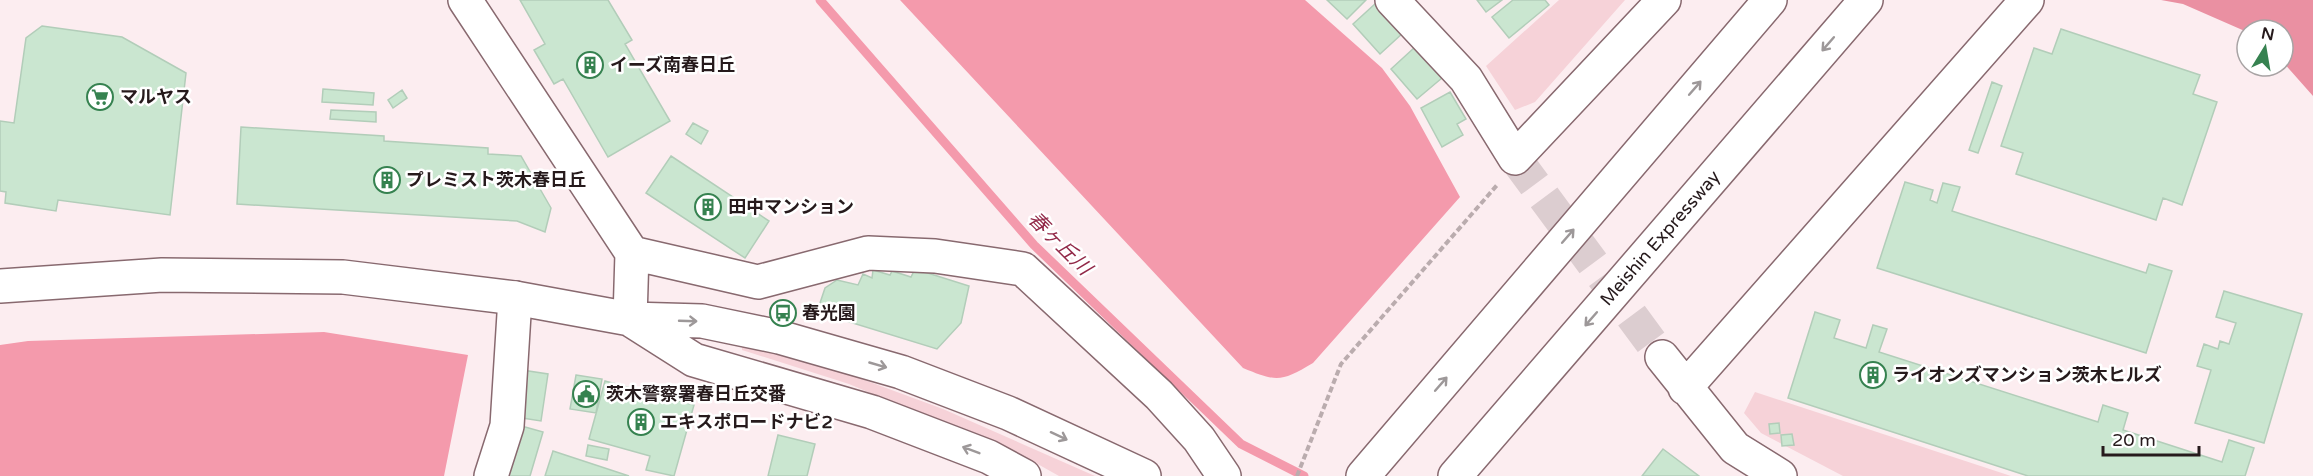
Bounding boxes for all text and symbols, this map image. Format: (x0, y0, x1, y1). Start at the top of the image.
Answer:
north arrow (2235, 18, 2295, 78)
text: N (2259, 23, 2276, 45)
one-way arrow (1821, 36, 1835, 51)
building icon: イーズ南春日丘 (575, 50, 605, 80)
place label: イーズ南春日丘 (610, 54, 735, 76)
one-way arrow (1688, 81, 1702, 96)
supermarket icon: マルヤス (85, 82, 115, 112)
place label: マルヤス (120, 86, 192, 108)
building icon: プレミスト茨木春日丘 (372, 165, 402, 195)
street label: Meishin Expressway (1595, 166, 1725, 310)
place label: プレミスト茨木春日丘 (406, 169, 586, 191)
building icon: 田中マンション (693, 192, 723, 222)
place label: 田中マンション (728, 196, 854, 218)
water label: 春ヶ丘川 (1023, 207, 1097, 282)
one-way arrow (1561, 229, 1575, 244)
bus stop icon: 春光園 (768, 298, 798, 328)
place label: 春光園 (802, 302, 856, 324)
one-way arrow (1584, 311, 1597, 327)
one-way arrow (677, 315, 697, 327)
one-way arrow (868, 360, 887, 371)
building icon: ライオンズマンション茨木ヒルズ (1858, 360, 1888, 390)
place label: ライオンズマンション茨木ヒルズ (1892, 364, 2162, 386)
one-way arrow (1434, 377, 1448, 392)
public building icon: 茨木警察署春日丘交番 (571, 379, 601, 409)
place label: 茨木警察署春日丘交番 (606, 383, 786, 405)
building icon: エキスポロードナビ2 (626, 407, 656, 437)
place label: エキスポロードナビ2 (660, 411, 833, 433)
scale bar (2103, 419, 2199, 457)
text: 20 m (2112, 429, 2156, 451)
one-way arrow (1049, 431, 1067, 443)
one-way arrow (963, 444, 981, 455)

